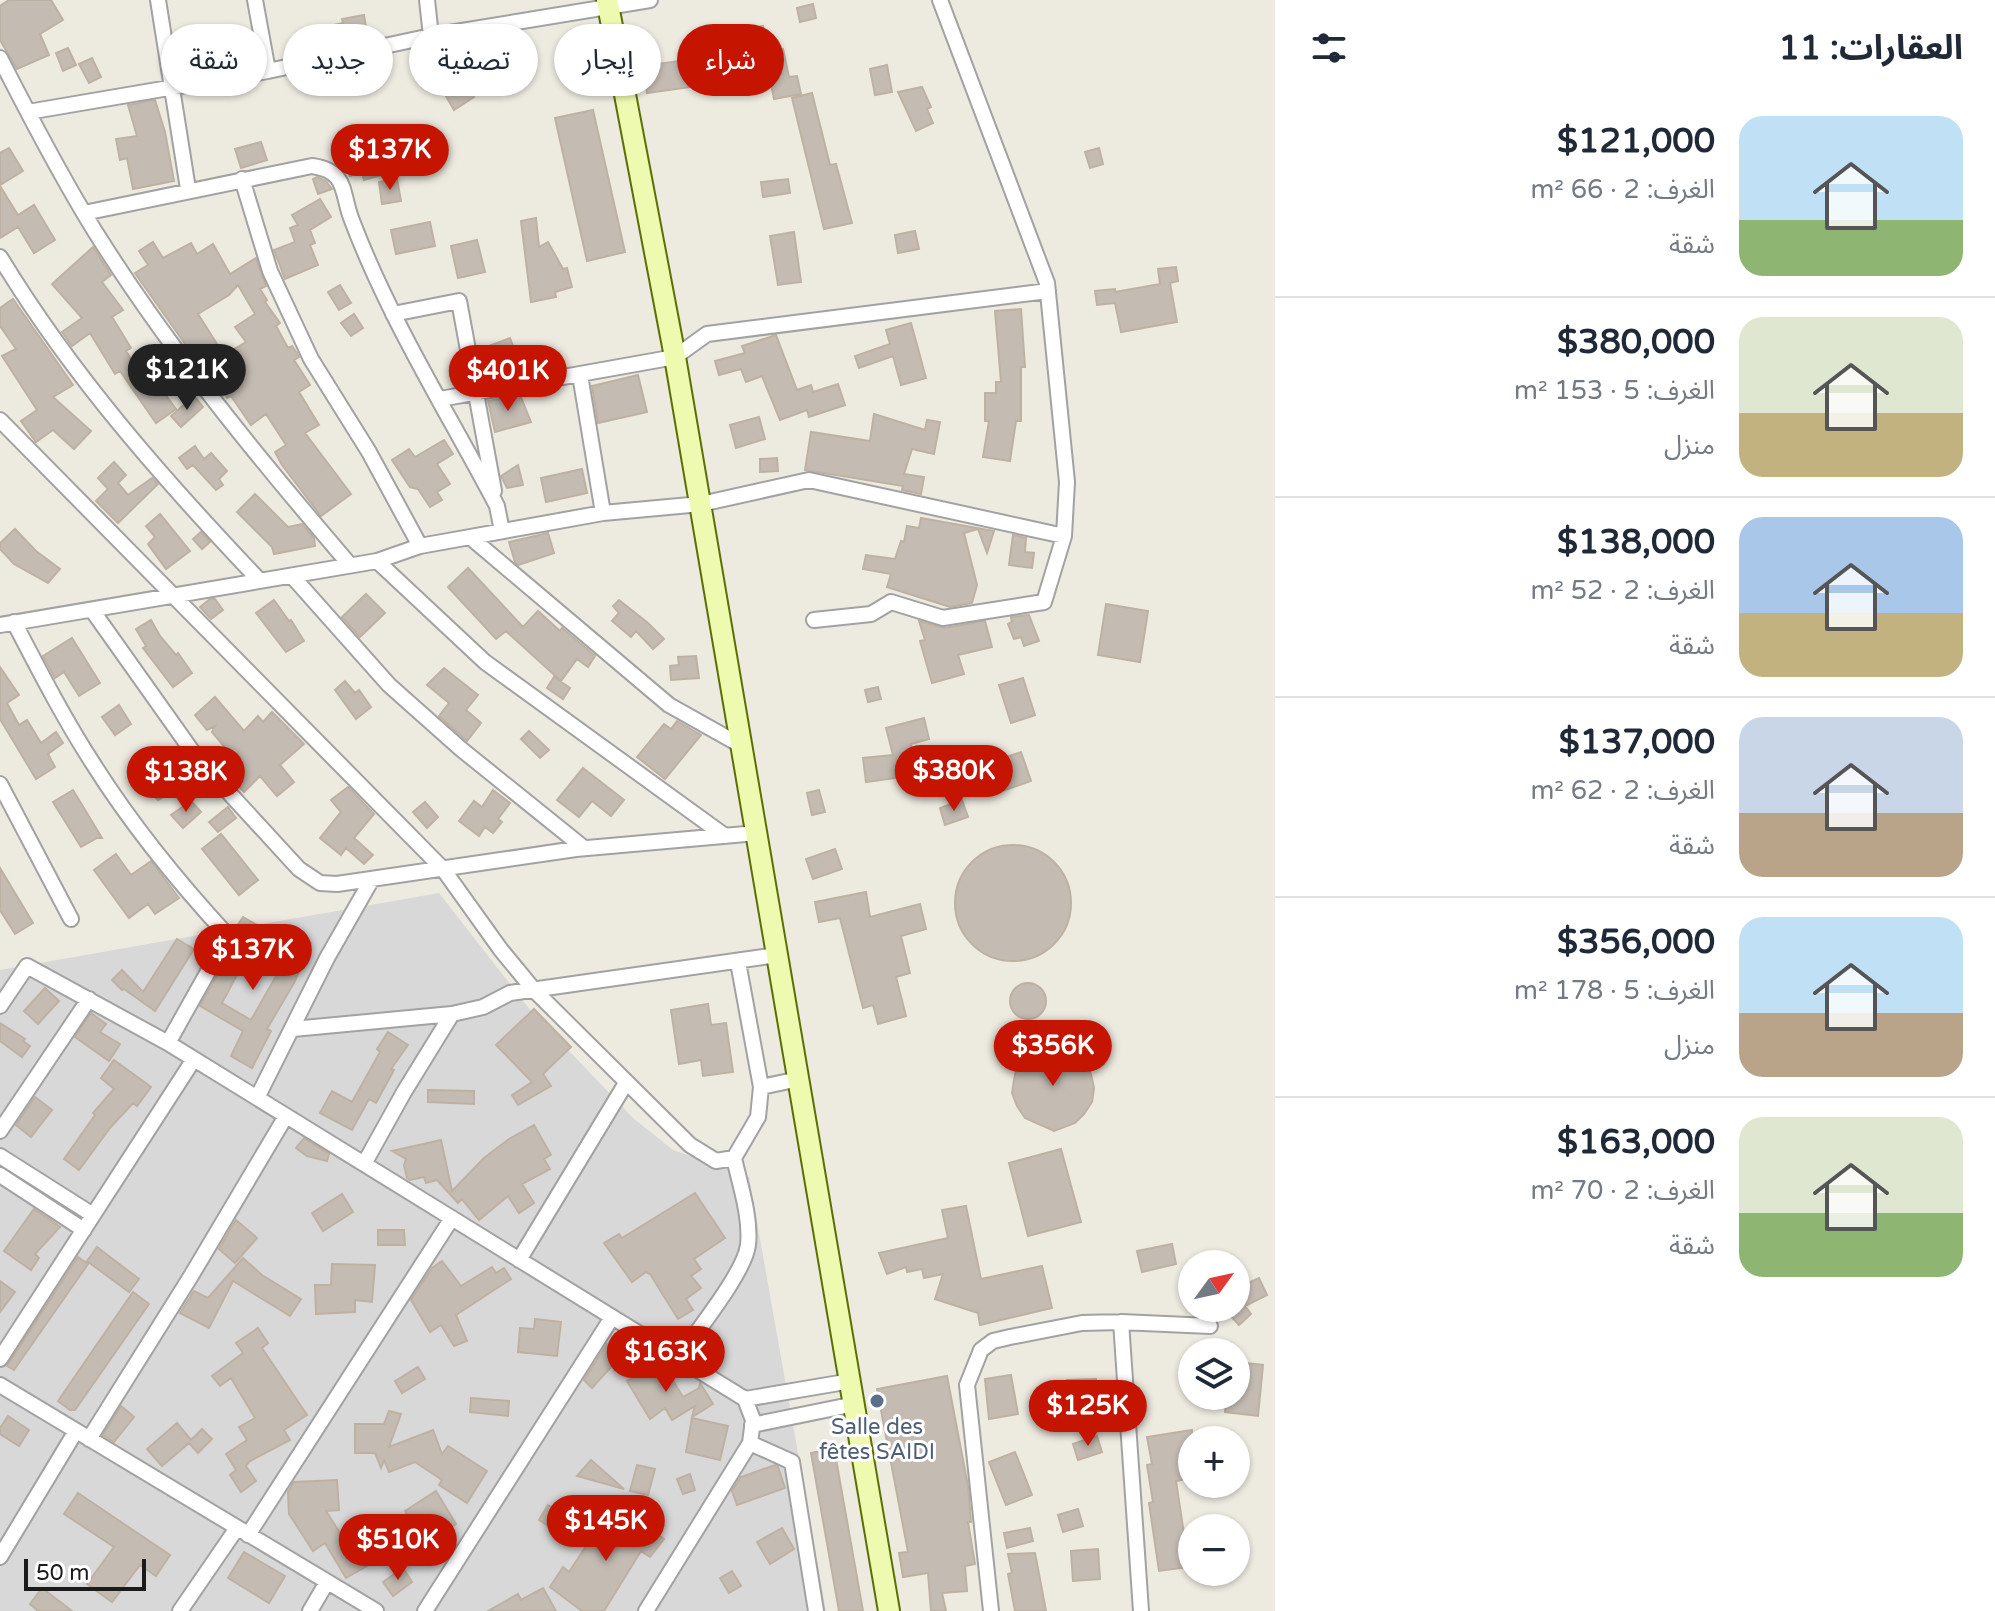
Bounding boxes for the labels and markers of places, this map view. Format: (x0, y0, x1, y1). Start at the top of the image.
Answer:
pin: $137K (334, 124, 446, 192)
pin: $121K (131, 344, 243, 412)
pin: $401K (452, 345, 564, 413)
pin: $380K (898, 745, 1010, 813)
pin: $138K (130, 746, 242, 814)
pin: $137K (197, 924, 309, 992)
pin: $356K (997, 1020, 1109, 1088)
pin: $163K (610, 1326, 722, 1394)
pin: $125K (1032, 1380, 1144, 1448)
marker: Salle des fêtes SAIDI (868, 1392, 886, 1410)
place label: Salle des fêtes SAIDI (819, 1414, 935, 1465)
pin: $145K (550, 1495, 662, 1563)
pin: $510K (342, 1514, 454, 1582)

